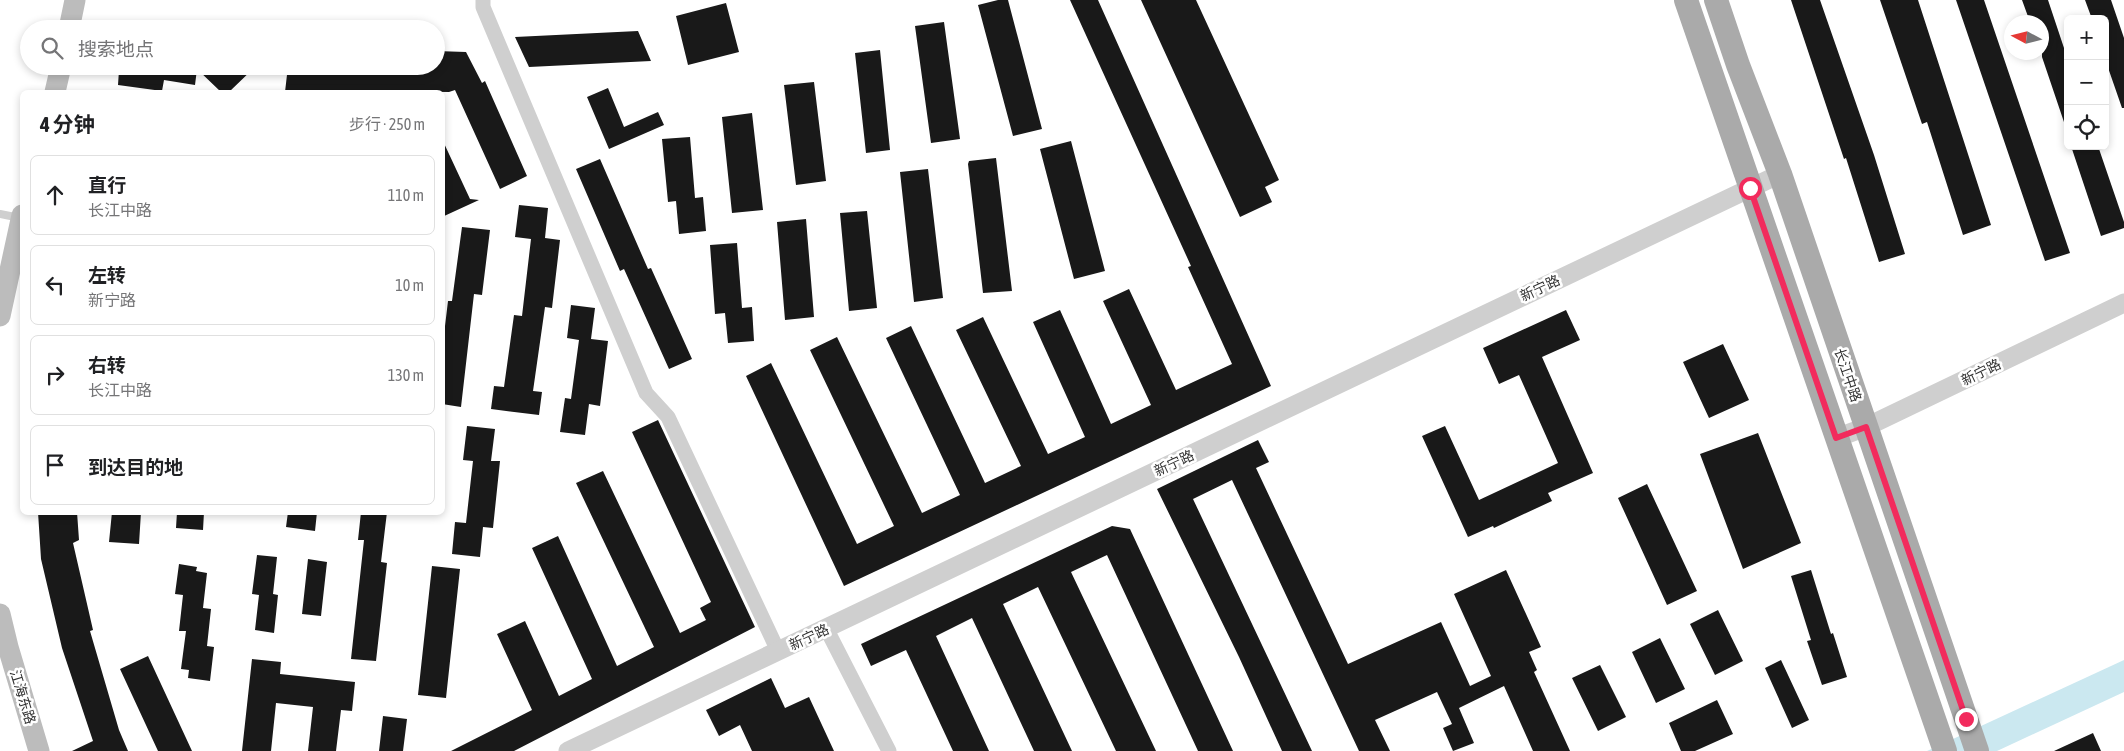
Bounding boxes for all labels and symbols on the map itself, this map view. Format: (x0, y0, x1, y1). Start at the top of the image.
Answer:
north arrow (2004, 15, 2049, 60)
route start (1739, 177, 1762, 200)
street label: 新宁路 (1518, 272, 1562, 304)
street label: 长江中路 (1831, 346, 1865, 404)
street label: 新宁路 (1959, 356, 2003, 388)
street label: 新宁路 (1152, 447, 1196, 479)
street label: 新宁路 (787, 621, 831, 653)
street label: 江海东路 (7, 668, 39, 726)
route end (1955, 708, 1978, 731)

